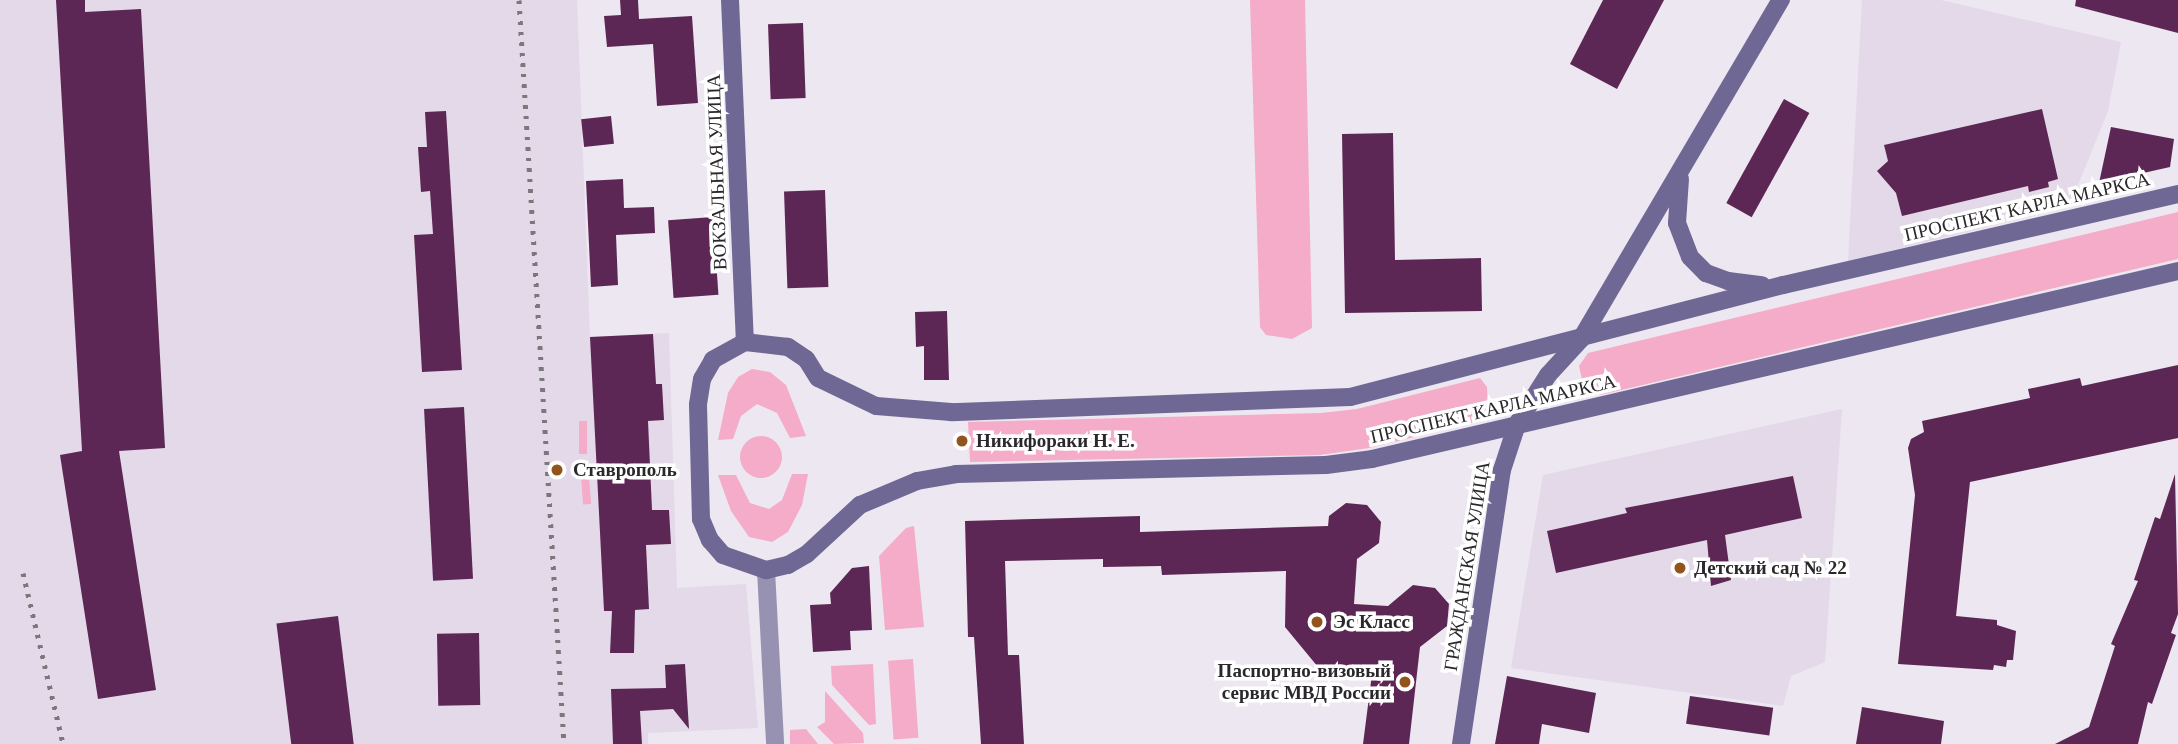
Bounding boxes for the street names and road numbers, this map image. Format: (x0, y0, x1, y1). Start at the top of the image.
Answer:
street label: ВОКЗАЛЬНАЯ УЛИЦА (702, 73, 732, 271)
street label: ПРОСПЕКТ КАРЛА МАРКСА (1902, 168, 2152, 246)
street label: ПРОСПЕКТ КАРЛА МАРКСА (1368, 370, 1618, 448)
street label: ГРАЖДАНСКАЯ УЛИЦА (1439, 459, 1495, 673)

